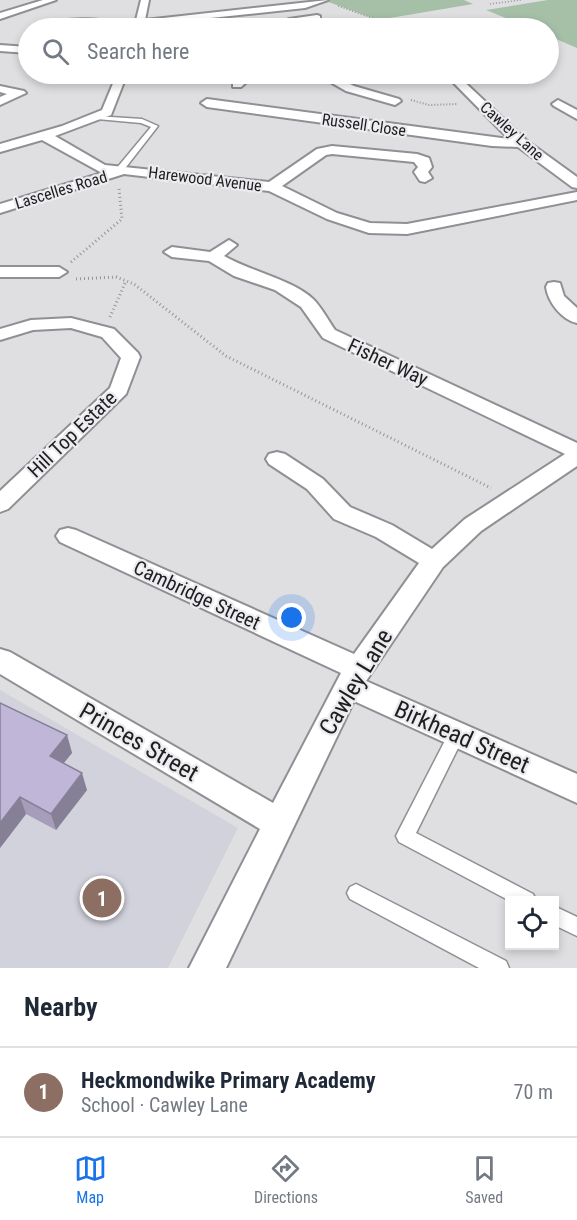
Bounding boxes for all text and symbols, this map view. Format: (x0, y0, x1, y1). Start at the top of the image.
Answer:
search box (18, 18, 559, 84)
icon: search (39, 35, 72, 68)
text: Search here (87, 39, 189, 64)
street label: Cawley Lane (476, 97, 548, 165)
street label: Russell Close (321, 110, 407, 140)
street label: Harewood Avenue (147, 163, 263, 195)
street label: Lascelles Road (13, 167, 109, 213)
street label: Fisher Way (344, 333, 432, 391)
street label: Hill Top Estate (23, 386, 121, 482)
street label: Cambridge Street (130, 555, 264, 635)
your location (277, 603, 306, 632)
street label: Cawley Lane (313, 624, 399, 740)
street label: Birkhead Street (390, 695, 534, 779)
street label: Princes Street (75, 697, 203, 787)
pin: 1 (82, 876, 122, 920)
map controls (505, 896, 559, 950)
button: locate (505, 896, 559, 950)
text: Nearby (24, 992, 98, 1022)
text: Heckmondwike Primary Academy (81, 1068, 376, 1093)
text: 1 (38, 1080, 49, 1104)
text: 70 m (514, 1080, 553, 1104)
text: School · Cawley Lane (81, 1093, 248, 1117)
tab: Map (74, 1152, 107, 1207)
tab: Directions (254, 1152, 318, 1207)
tab: Saved (465, 1152, 503, 1207)

